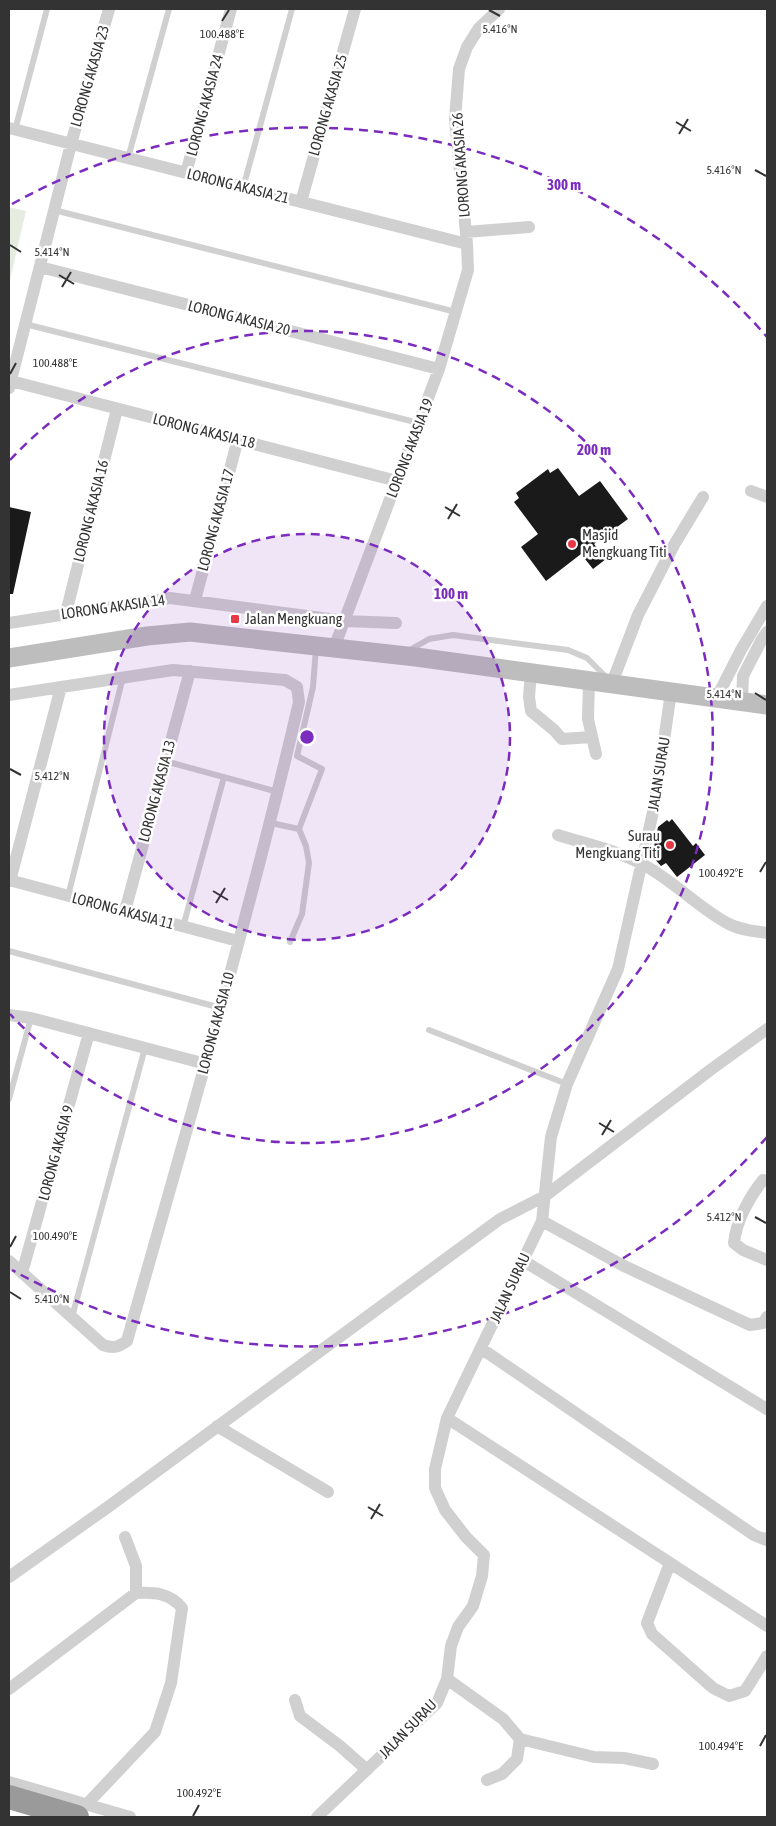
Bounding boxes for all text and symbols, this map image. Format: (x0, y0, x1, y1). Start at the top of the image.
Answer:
text: 5.416°N (482, 22, 518, 36)
street label: LORONG AKASIA 23 (67, 23, 112, 129)
text: 100.488°E (200, 27, 244, 41)
street label: LORONG AKASIA 24 (183, 52, 226, 158)
street label: LORONG AKASIA 25 (305, 52, 350, 158)
street label: LORONG AKASIA 26 (448, 112, 473, 218)
text: 5.416°N (706, 163, 742, 177)
street label: LORONG AKASIA 21 (185, 165, 291, 206)
text: 300 m (547, 176, 581, 193)
text: 5.414°N (34, 245, 70, 259)
street label: LORONG AKASIA 20 (186, 297, 292, 338)
text: 100.488°E (33, 356, 77, 370)
street label: LORONG AKASIA 19 (383, 396, 436, 500)
street label: LORONG AKASIA 18 (151, 410, 257, 451)
text: 200 m (577, 441, 611, 458)
street label: LORONG AKASIA 16 (70, 458, 111, 564)
street label: LORONG AKASIA 17 (194, 467, 237, 573)
place label: Masjid Mengkuang Titi (582, 526, 667, 560)
marker: Masjid Mengkuang Titi (566, 538, 578, 550)
text: 100 m (434, 585, 468, 602)
street label: LORONG AKASIA 14 (60, 591, 166, 622)
place label: Jalan Mengkuang (245, 610, 343, 627)
marker: Jalan Mengkuang (229, 613, 241, 625)
text: 5.414°N (706, 687, 742, 701)
centre of rings (298, 728, 316, 746)
street label: JALAN SURAU (644, 736, 673, 812)
street label: LORONG AKASIA 13 (135, 738, 178, 844)
text: 5.412°N (34, 769, 70, 783)
place label: Surau Mengkuang Titi (575, 827, 660, 861)
marker: Surau Mengkuang Titi (664, 839, 676, 851)
text: 100.492°E (699, 866, 743, 880)
street label: LORONG AKASIA 11 (70, 889, 176, 932)
street label: LORONG AKASIA 10 (194, 970, 237, 1076)
street label: LORONG AKASIA 9 (35, 1103, 76, 1202)
text: 5.412°N (706, 1210, 742, 1224)
text: 100.490°E (33, 1229, 77, 1243)
street label: JALAN SURAU (486, 1250, 533, 1325)
text: 5.410°N (34, 1292, 70, 1306)
street label: JALAN SURAU (375, 1696, 440, 1762)
text: 100.494°E (699, 1739, 743, 1753)
text: 100.492°E (177, 1786, 221, 1800)

